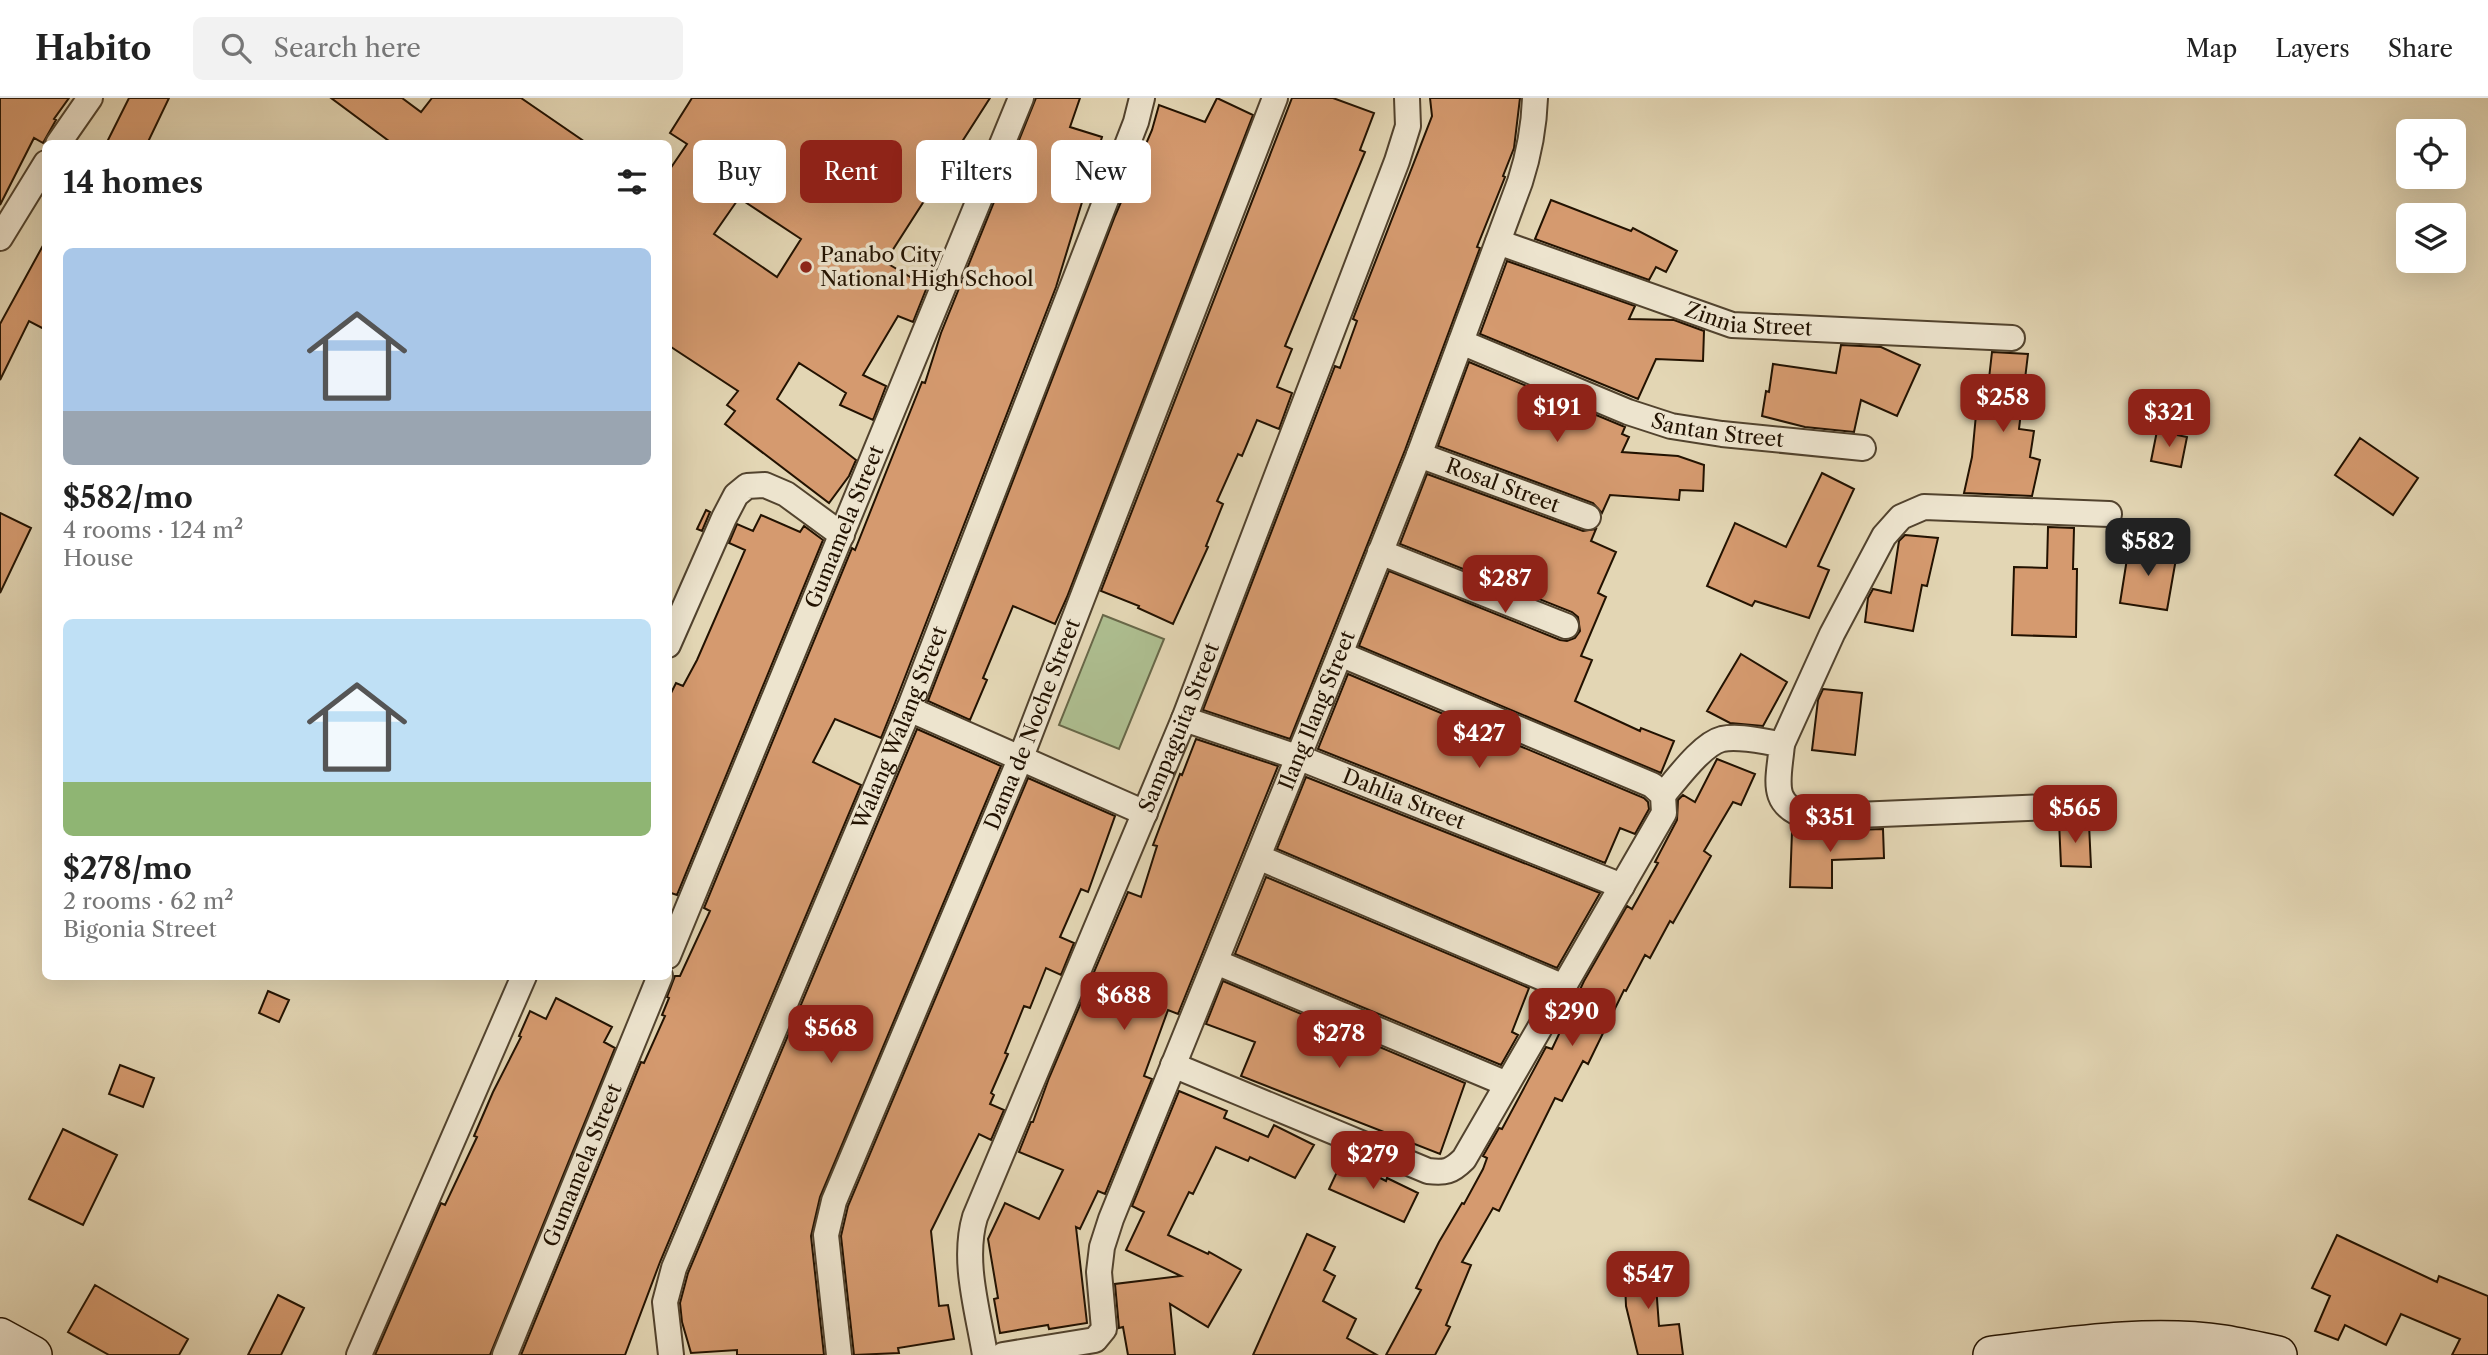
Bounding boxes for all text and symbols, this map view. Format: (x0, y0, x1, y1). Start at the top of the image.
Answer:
search box (193, 17, 683, 80)
text: Habito (35, 28, 151, 69)
icon: search (217, 29, 255, 67)
text: Search here (273, 32, 421, 64)
text: Map (2186, 34, 2237, 63)
text: Layers (2275, 34, 2350, 63)
text: Share (2388, 34, 2453, 63)
map controls (2396, 119, 2466, 273)
button: locate (2396, 119, 2466, 189)
chip: Buy (693, 140, 786, 203)
chip: Rent (800, 140, 902, 203)
chip: Filters (916, 140, 1037, 203)
chip: New (1051, 140, 1151, 203)
icon: filters (613, 163, 651, 201)
text: 14 homes (63, 164, 203, 201)
button: layers (2396, 203, 2466, 273)
place label: Panabo City National High School (820, 242, 1034, 291)
marker: Panabo City National High School (798, 259, 814, 275)
icon: home (294, 293, 420, 419)
street label: Zinnia Street (1682, 296, 1813, 341)
pin: $258 (1962, 374, 2044, 434)
text: $258 (1976, 383, 2030, 411)
pin: $191 (1516, 384, 1598, 444)
pin: $321 (2128, 390, 2210, 449)
text: $191 (1533, 393, 1581, 421)
text: $321 (2144, 398, 2194, 426)
street label: Santan Street (1648, 407, 1785, 452)
street label: Gumamela Street (799, 441, 889, 612)
street label: Rosal Street (1442, 453, 1564, 518)
text: $582/mo (63, 479, 193, 516)
text: 4 rooms · 124 m² (63, 516, 243, 544)
pin: $582 (2107, 518, 2189, 578)
text: $582 (2121, 527, 2175, 555)
text: House (63, 544, 133, 572)
pin: $287 (1464, 556, 1546, 615)
text: $287 (1479, 564, 1531, 592)
street label: Dama de Noche Street (979, 615, 1085, 833)
street label: Walang Walang Street (846, 622, 952, 834)
street label: Ilang Ilang Street (1273, 626, 1360, 794)
street label: Sampaguita Street (1133, 638, 1224, 816)
icon: home (294, 664, 420, 790)
pin: $427 (1438, 710, 1520, 770)
text: $427 (1453, 719, 1505, 747)
street label: Dahlia Street (1339, 763, 1469, 835)
pin: $565 (2034, 786, 2116, 845)
pin: $351 (1789, 794, 1871, 854)
text: $565 (2049, 794, 2101, 822)
text: $351 (1806, 803, 1854, 831)
text: $278/mo (63, 850, 192, 887)
text: 2 rooms · 62 m² (63, 887, 234, 915)
text: Bigonia Street (63, 915, 217, 943)
pin: $688 (1083, 972, 1165, 1032)
text: $688 (1097, 981, 1151, 1009)
pin: $290 (1531, 988, 1613, 1048)
text: $290 (1545, 997, 1599, 1025)
pin: $568 (790, 1006, 872, 1065)
pin: $278 (1298, 1010, 1380, 1070)
text: $568 (804, 1014, 858, 1042)
text: $278 (1313, 1019, 1365, 1047)
street label: Gumamela Street (538, 1079, 627, 1250)
pin: $279 (1332, 1132, 1414, 1191)
text: $279 (1347, 1140, 1399, 1168)
pin: $547 (1607, 1252, 1689, 1311)
text: $547 (1622, 1260, 1674, 1288)

